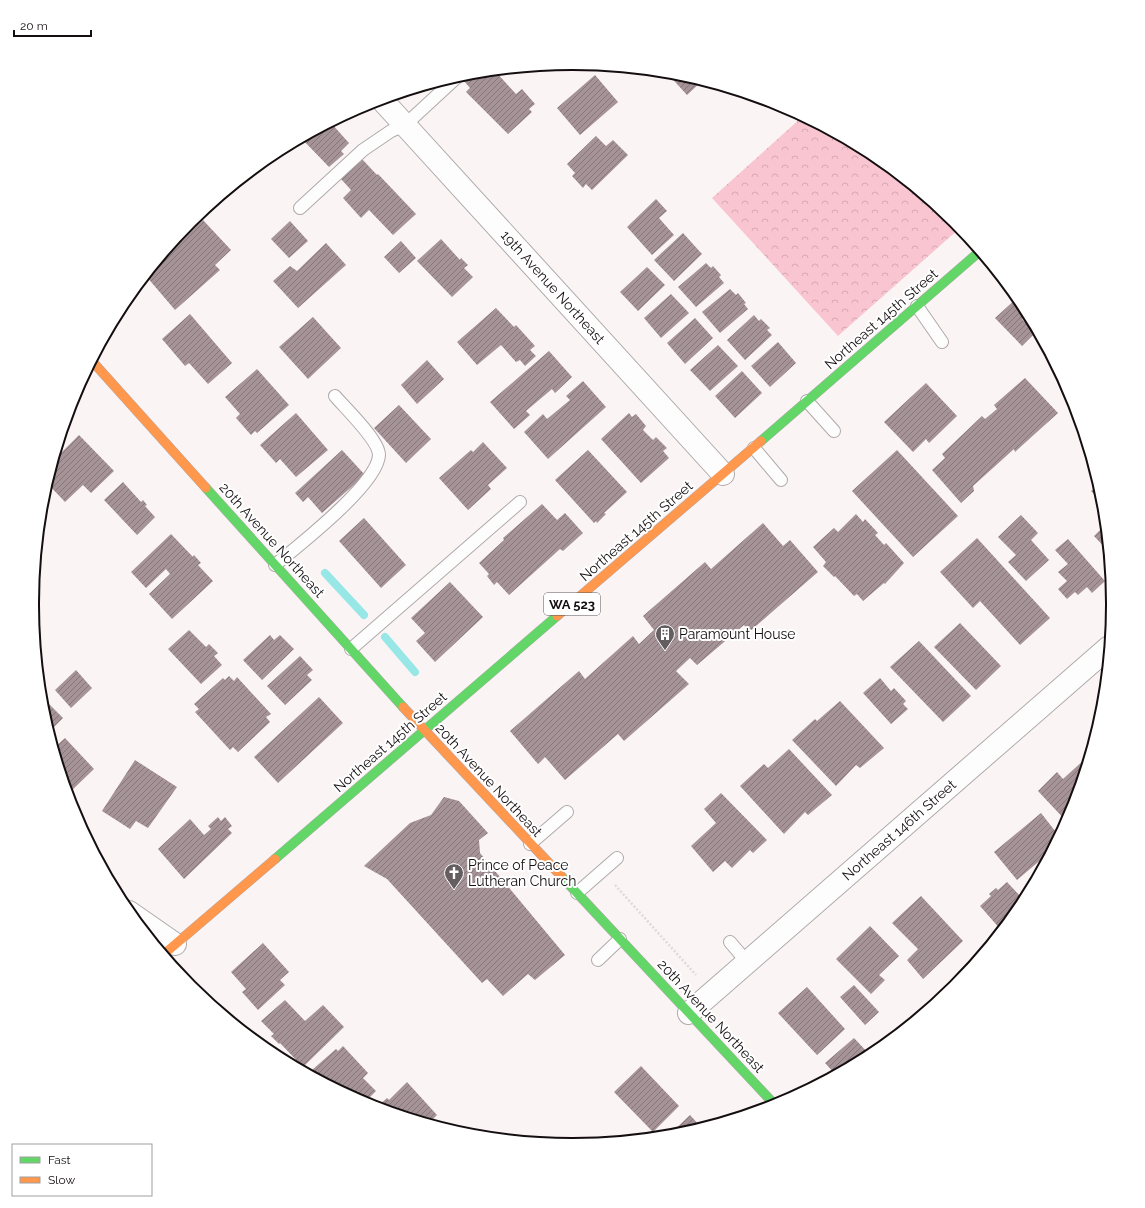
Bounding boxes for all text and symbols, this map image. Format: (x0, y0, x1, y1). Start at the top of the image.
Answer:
scale bar (14, 12, 91, 38)
text: 20 m (20, 19, 48, 33)
street label: 19th Avenue Northeast (498, 227, 608, 347)
street label: Northeast 145th Street (821, 265, 941, 372)
street label: Northeast 145th Street (576, 477, 696, 584)
street label: 20th Avenue Northeast (216, 479, 328, 601)
road number: WA 523 (544, 593, 600, 615)
building icon: Paramount House (654, 623, 676, 651)
place label: Paramount House (679, 626, 795, 642)
street label: Northeast 145th Street (330, 688, 450, 795)
street label: 20th Avenue Northeast (432, 720, 546, 840)
street label: Northeast 146th Street (839, 776, 959, 884)
place label: Prince of Peace Lutheran Church (468, 857, 576, 889)
church icon: Prince of Peace Lutheran Church (443, 862, 465, 890)
street label: 20th Avenue Northeast (654, 956, 768, 1076)
legend (12, 1144, 152, 1196)
text: Fast (48, 1153, 71, 1167)
text: Slow (48, 1173, 75, 1187)

